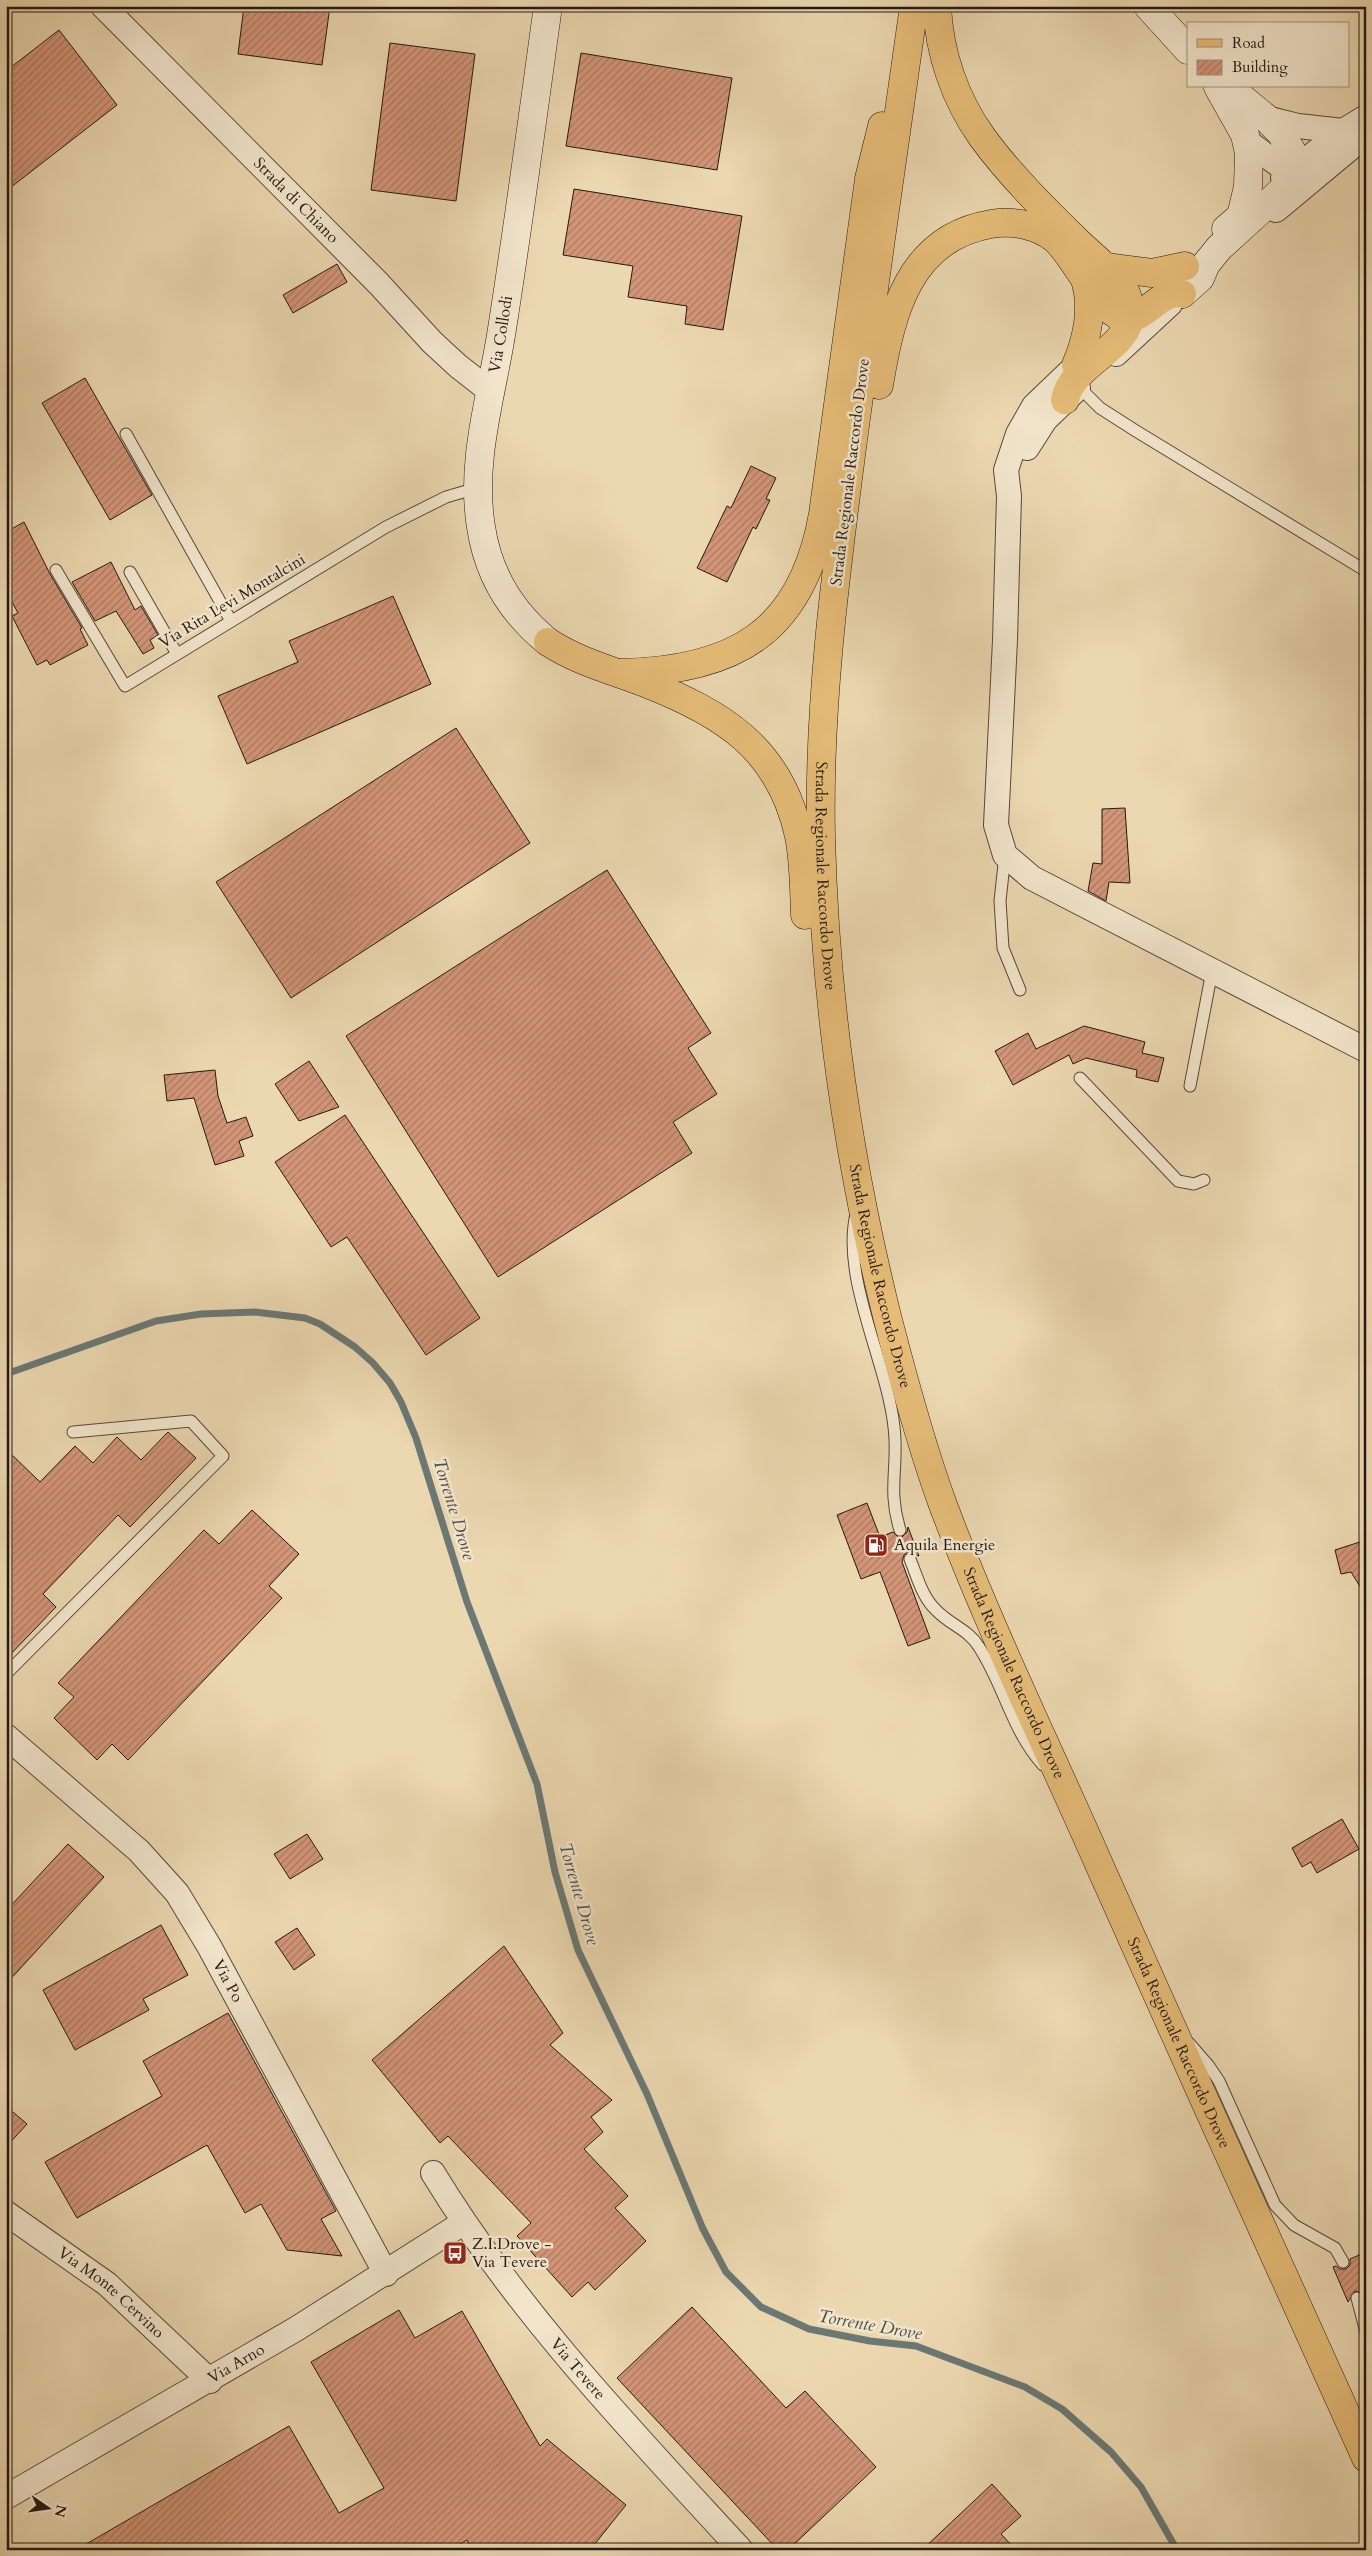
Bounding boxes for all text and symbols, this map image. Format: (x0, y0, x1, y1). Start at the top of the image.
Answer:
legend (1187, 22, 1350, 88)
text: Road (1232, 33, 1265, 53)
text: Building (1232, 57, 1288, 77)
street label: Strada di Chiano (248, 153, 344, 249)
street label: Via Collodi (483, 294, 518, 375)
street label: Strada Regionale Raccordo Drove (825, 357, 875, 587)
street label: Via Rita Levi Montalcini (155, 548, 310, 654)
street label: Strada Regionale Raccordo Drove (810, 761, 841, 991)
street label: Strada Regionale Raccordo Drove (844, 1162, 917, 1391)
water label: Torrente Drove (427, 1455, 482, 1564)
fuel station icon: Aquila Energie (863, 1532, 889, 1558)
place label: Aquila Energie (894, 1534, 995, 1556)
street label: Strada Regionale Raccordo Drove (958, 1564, 1070, 1782)
water label: Torrente Drove (552, 1840, 606, 1949)
street label: Strada Regionale Raccordo Drove (1122, 1934, 1236, 2152)
street label: Via Po (207, 1956, 248, 2006)
place label: Z.I.Drove - Via Tevere (472, 2233, 551, 2273)
bus stop icon: Z.I.Drove - Via Tevere (442, 2240, 468, 2266)
street label: Via Monte Cervino (53, 2242, 169, 2344)
water label: Torrente Drove (816, 2304, 925, 2347)
street label: Via Tevere (545, 2333, 611, 2405)
street label: Via Arno (204, 2338, 269, 2389)
north arrow (22, 2484, 72, 2534)
text: N (50, 2503, 71, 2519)

